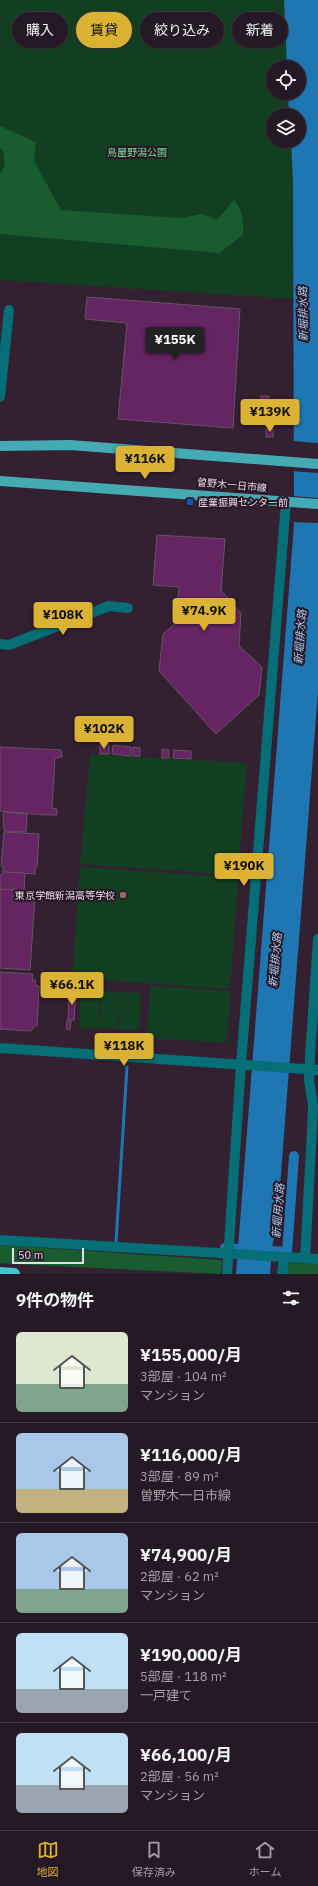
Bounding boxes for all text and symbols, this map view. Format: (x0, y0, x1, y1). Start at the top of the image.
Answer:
chip: 購入 (12, 12, 68, 48)
chip: 賃貸 (76, 12, 132, 48)
chip: 絞り込み (140, 12, 224, 48)
chip: 新着 (232, 12, 288, 48)
map controls (266, 60, 306, 148)
button: locate (266, 60, 306, 100)
button: layers (266, 108, 306, 148)
park label: 鳥屋野潟公園 (107, 146, 167, 159)
water label: 新堀排水路 (296, 285, 310, 342)
pin: ¥155K (147, 327, 203, 361)
text: ¥155K (155, 331, 195, 348)
pin: ¥139K (242, 399, 298, 433)
text: ¥139K (250, 403, 290, 420)
pin: ¥116K (117, 446, 173, 480)
text: ¥116K (125, 450, 165, 467)
street label: 曽野木一日市線 (197, 475, 267, 495)
place label: 産業振興センター前 (198, 496, 288, 509)
marker: 産業振興センター前 (185, 497, 195, 507)
pin: ¥74.9K (171, 598, 237, 632)
pin: ¥108K (35, 602, 91, 636)
text: ¥74.9K (182, 602, 226, 619)
text: ¥108K (43, 606, 83, 623)
water label: 新堀排水路 (291, 608, 309, 665)
pin: ¥102K (76, 716, 132, 750)
text: ¥102K (84, 720, 124, 737)
pin: ¥190K (216, 853, 272, 887)
text: ¥190K (224, 857, 264, 874)
place label: 東京学館新潟高等学校 (15, 889, 115, 902)
marker: 東京学館新潟高等学校 (118, 890, 128, 900)
water label: 新堀排水路 (266, 931, 284, 988)
pin: ¥66.1K (39, 972, 105, 1006)
text: ¥66.1K (50, 976, 94, 993)
pin: ¥118K (96, 1033, 152, 1067)
text: ¥118K (104, 1037, 144, 1054)
water label: 新堀用水路 (269, 1182, 287, 1239)
scale bar (12, 1246, 84, 1265)
text: 50 m (18, 1248, 43, 1262)
icon: filters (280, 1287, 302, 1309)
text: 9件の物件 (16, 1289, 94, 1311)
text: ¥155,000/月 (140, 1344, 242, 1366)
icon: home (48, 1348, 96, 1396)
text: 3部屋 · 104 m² (140, 1368, 227, 1385)
text: マンション (140, 1387, 205, 1404)
text: ¥116,000/月 (140, 1444, 242, 1466)
icon: home (48, 1449, 96, 1497)
text: 3部屋 · 89 m² (140, 1468, 219, 1485)
text: 曽野木一日市線 (140, 1487, 231, 1504)
text: ¥74,900/月 (140, 1544, 232, 1566)
icon: home (48, 1549, 96, 1597)
text: 2部屋 · 62 m² (140, 1568, 219, 1585)
text: マンション (140, 1587, 205, 1604)
text: ¥190,000/月 (140, 1644, 242, 1666)
icon: home (48, 1649, 96, 1697)
text: 5部屋 · 118 m² (140, 1668, 227, 1685)
text: 一戸建て (140, 1687, 192, 1704)
text: ¥66,100/月 (140, 1744, 232, 1766)
icon: home (48, 1749, 96, 1797)
text: 2部屋 · 56 m² (140, 1768, 219, 1785)
text: マンション (140, 1787, 205, 1804)
tab: 地図 (37, 1839, 59, 1879)
tab: 保存済み (132, 1839, 176, 1879)
tab: ホーム (249, 1839, 281, 1879)

